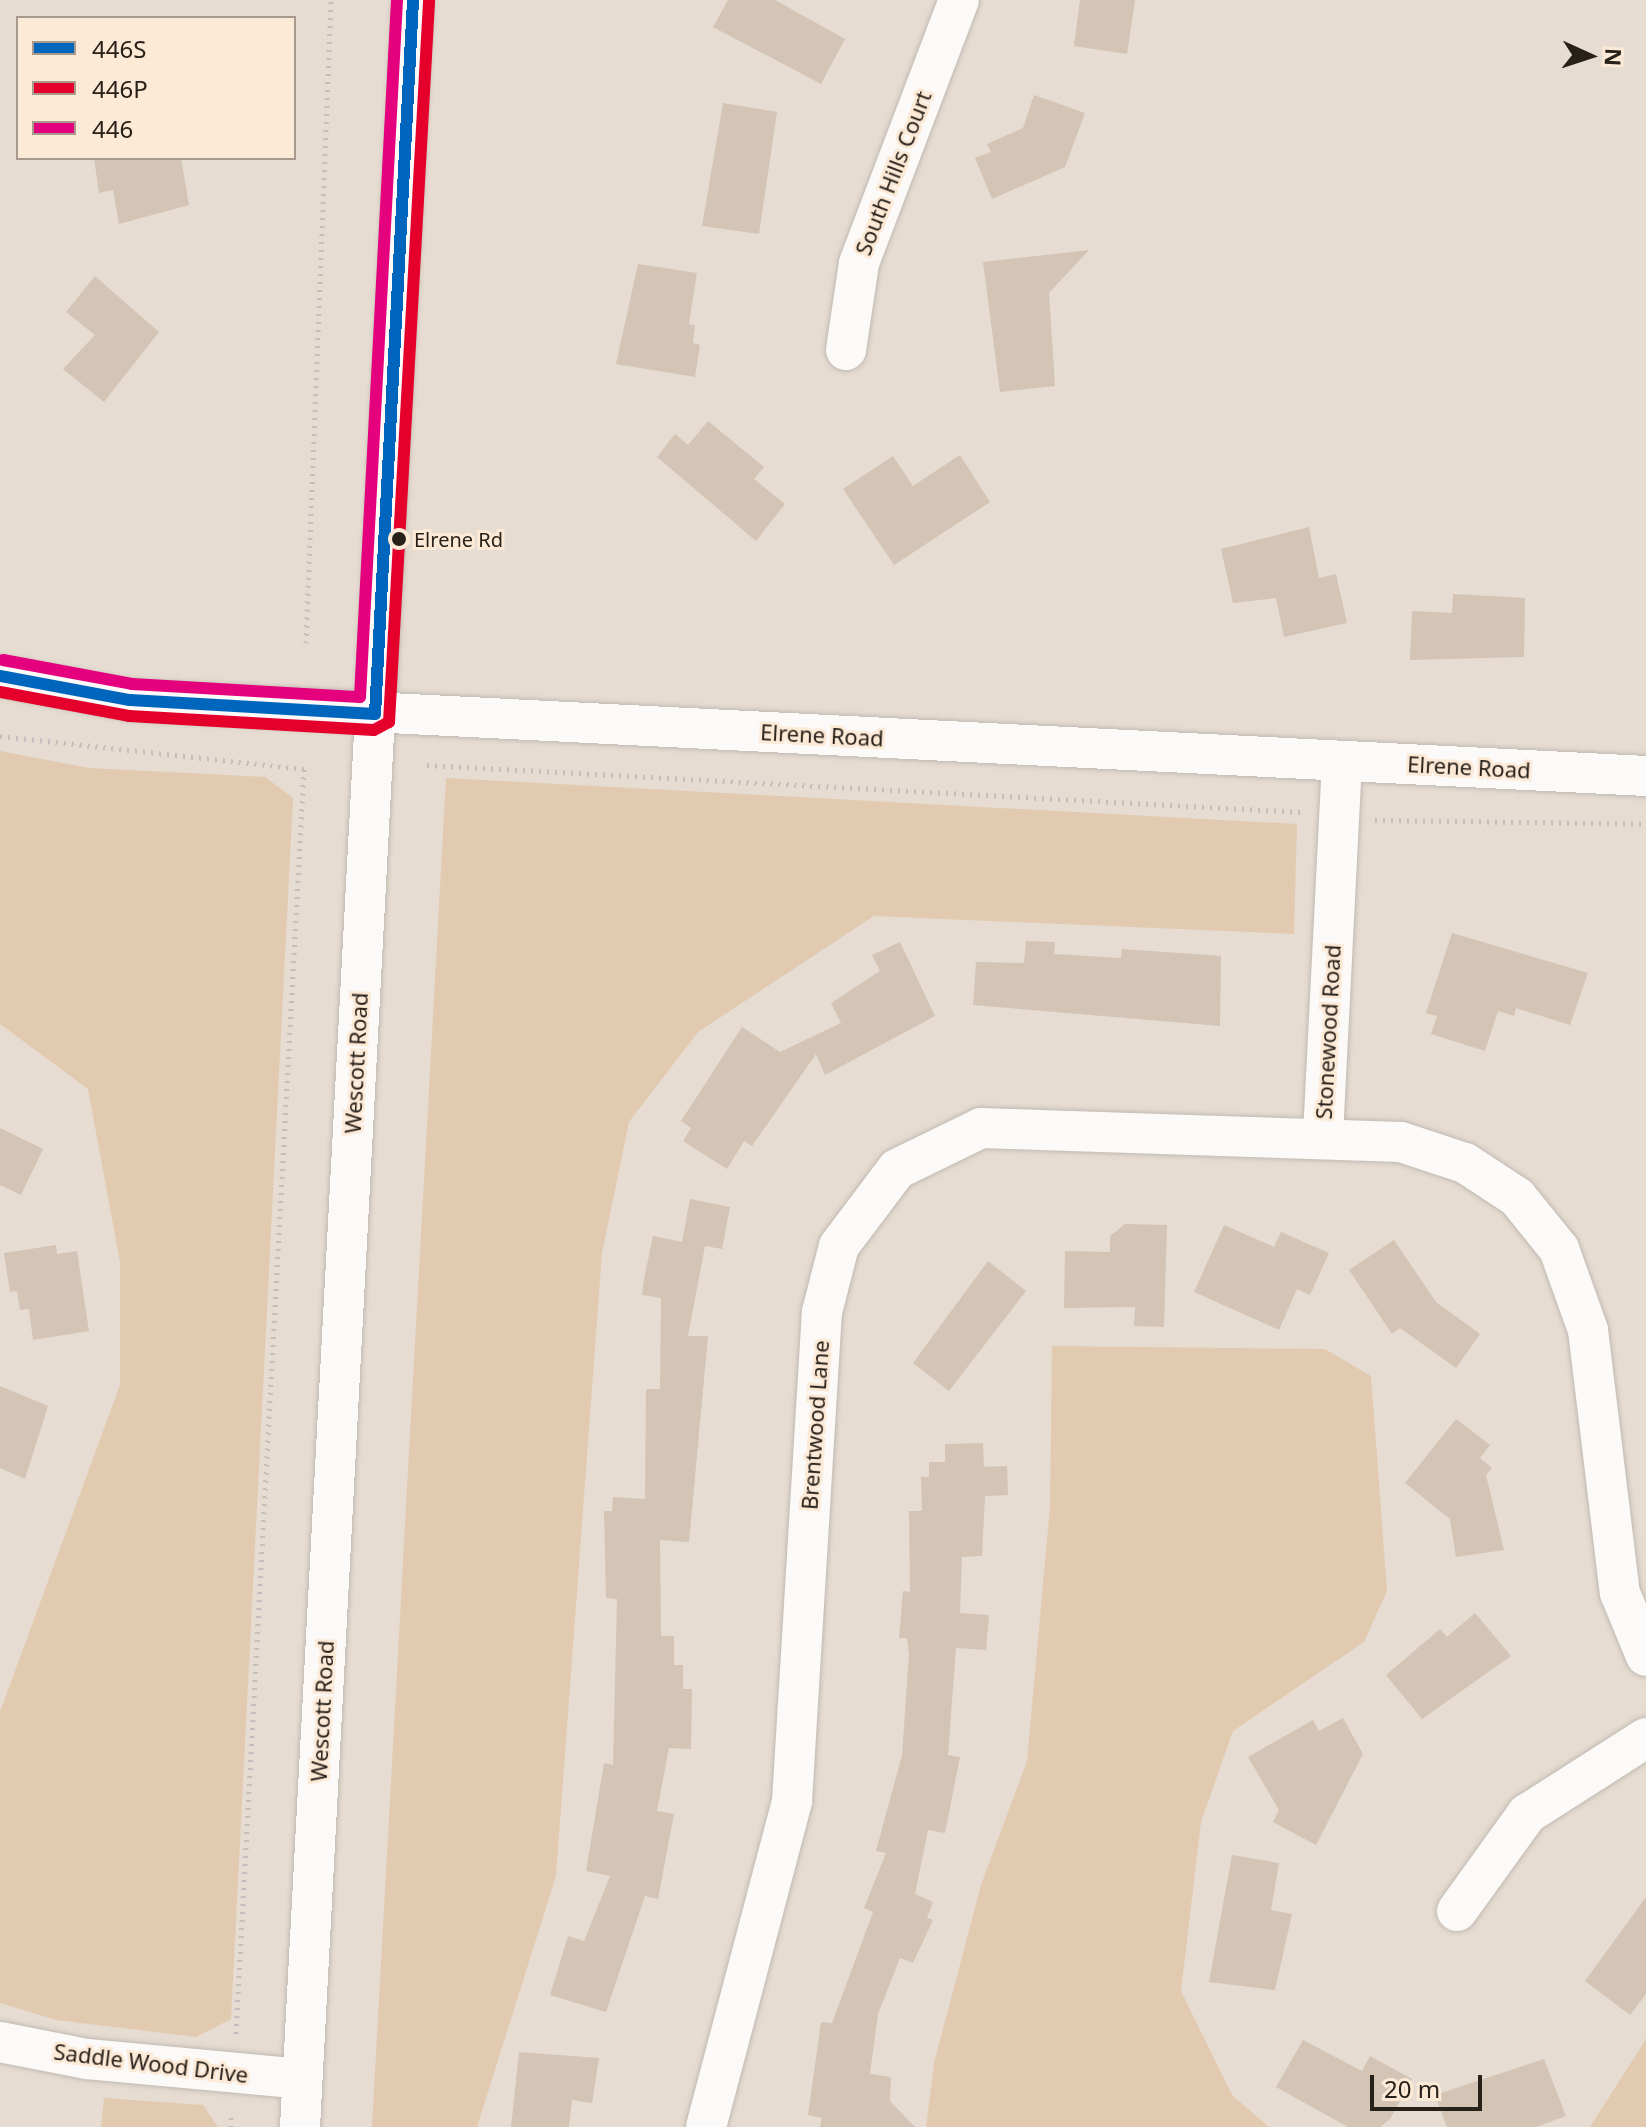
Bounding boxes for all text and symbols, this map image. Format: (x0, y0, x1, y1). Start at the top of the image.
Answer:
legend (16, 16, 296, 160)
north arrow (1550, 16, 1630, 96)
text: 446S (92, 32, 146, 65)
text: N (1599, 48, 1629, 67)
text: 446P (92, 72, 148, 105)
street label: South Hills Court (850, 87, 936, 259)
text: 446 (92, 112, 133, 145)
place label: Elrene Rd (414, 527, 503, 551)
marker: Elrene Rd (391, 531, 407, 547)
street label: Elrene Road (760, 719, 884, 751)
street label: Elrene Road (1407, 751, 1531, 783)
street label: Stonewood Road (1310, 944, 1346, 1120)
street label: Wescott Road (339, 992, 373, 1134)
street label: Brentwood Lane (796, 1339, 834, 1511)
street label: Wescott Road (305, 1640, 339, 1782)
street label: Saddle Wood Drive (52, 2038, 250, 2088)
scale bar (1374, 2059, 1486, 2109)
text: 20 m (1384, 2072, 1440, 2105)

